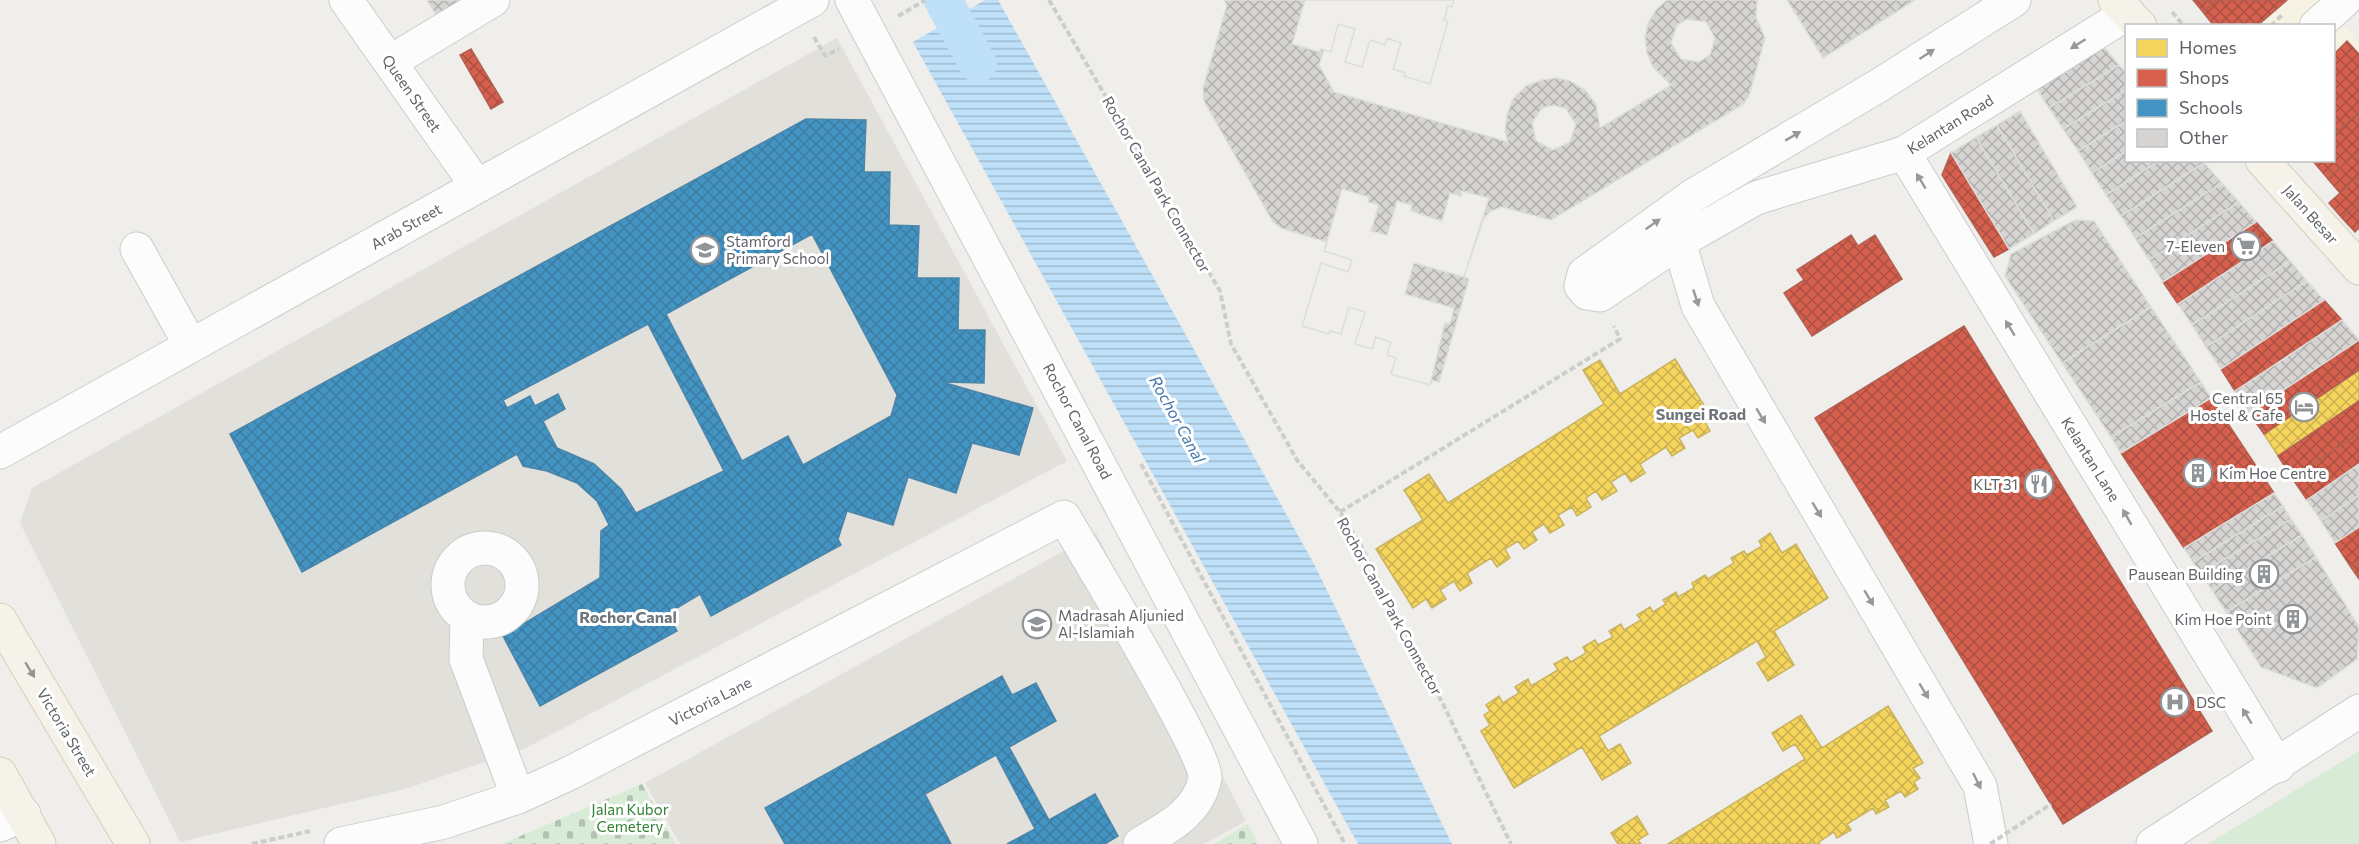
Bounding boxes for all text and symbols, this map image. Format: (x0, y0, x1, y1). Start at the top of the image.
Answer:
legend (2125, 24, 2335, 162)
text: Homes (2179, 36, 2237, 58)
one-way arrow (2070, 39, 2087, 50)
one-way arrow (1919, 49, 1935, 60)
street label: Queen Street (379, 51, 445, 135)
text: Shops (2179, 66, 2229, 88)
street label: Kelantan Road (1904, 90, 1996, 158)
street label: Rochor Canal Park Connector (1099, 93, 1215, 275)
text: Schools (2179, 96, 2243, 118)
text: Other (2179, 126, 2228, 148)
one-way arrow (1785, 130, 1801, 141)
one-way arrow (1915, 173, 1926, 189)
street label: Jalan Besar (2280, 181, 2342, 247)
street label: Arab Street (367, 199, 445, 253)
one-way arrow (1645, 218, 1661, 230)
supermarket icon: 7-Eleven (2230, 230, 2262, 262)
place label: Stamford Primary School (726, 232, 829, 267)
school or university icon: Stamford Primary School (689, 234, 721, 266)
place label: 7-Eleven (2166, 237, 2225, 255)
one-way arrow (1692, 290, 1701, 308)
one-way arrow (2005, 320, 2016, 336)
street label: Rochor Canal Road (1040, 360, 1116, 482)
water label: Rochor Canal (1146, 372, 1210, 467)
place label: Central 65 Hostel & Cafe (2190, 389, 2283, 424)
hotel icon: Central 65 Hostel & Cafe (2288, 391, 2320, 423)
district label: Sungei Road (1656, 404, 1746, 423)
one-way arrow (1756, 408, 1767, 424)
street label: Kelantan Lane (2058, 413, 2124, 505)
building icon: Kim Hoe Centre (2182, 457, 2214, 489)
place label: Kim Hoe Centre (2219, 464, 2327, 482)
restaurant icon: KLT 31 (2023, 468, 2055, 500)
place label: KLT 31 (1973, 475, 2018, 493)
one-way arrow (1811, 502, 1822, 518)
one-way arrow (2121, 509, 2132, 525)
street label: Rochor Canal Park Connector (1333, 514, 1447, 698)
building icon: Pausean Building (2248, 558, 2280, 590)
place label: Pausean Building (2128, 565, 2243, 583)
one-way arrow (1864, 590, 1874, 607)
building icon: Kim Hoe Point (2277, 603, 2309, 635)
place label: Madrasah Aljunied Al-Islamiah (1058, 606, 1184, 641)
district label: Rochor Canal (579, 607, 677, 626)
school or university icon: Madrasah Aljunied Al-Islamiah (1021, 608, 1053, 640)
place label: Kim Hoe Point (2174, 610, 2272, 628)
one-way arrow (25, 662, 35, 679)
street label: Victoria Lane (666, 672, 754, 729)
one-way arrow (1919, 683, 1929, 700)
street label: Victoria Street (34, 685, 100, 779)
hospital icon: DSC (2159, 686, 2191, 718)
place label: DSC (2196, 693, 2226, 711)
one-way arrow (2242, 708, 2253, 724)
one-way arrow (1972, 773, 1981, 790)
park label: Jalan Kubor Cemetery (591, 800, 669, 835)

